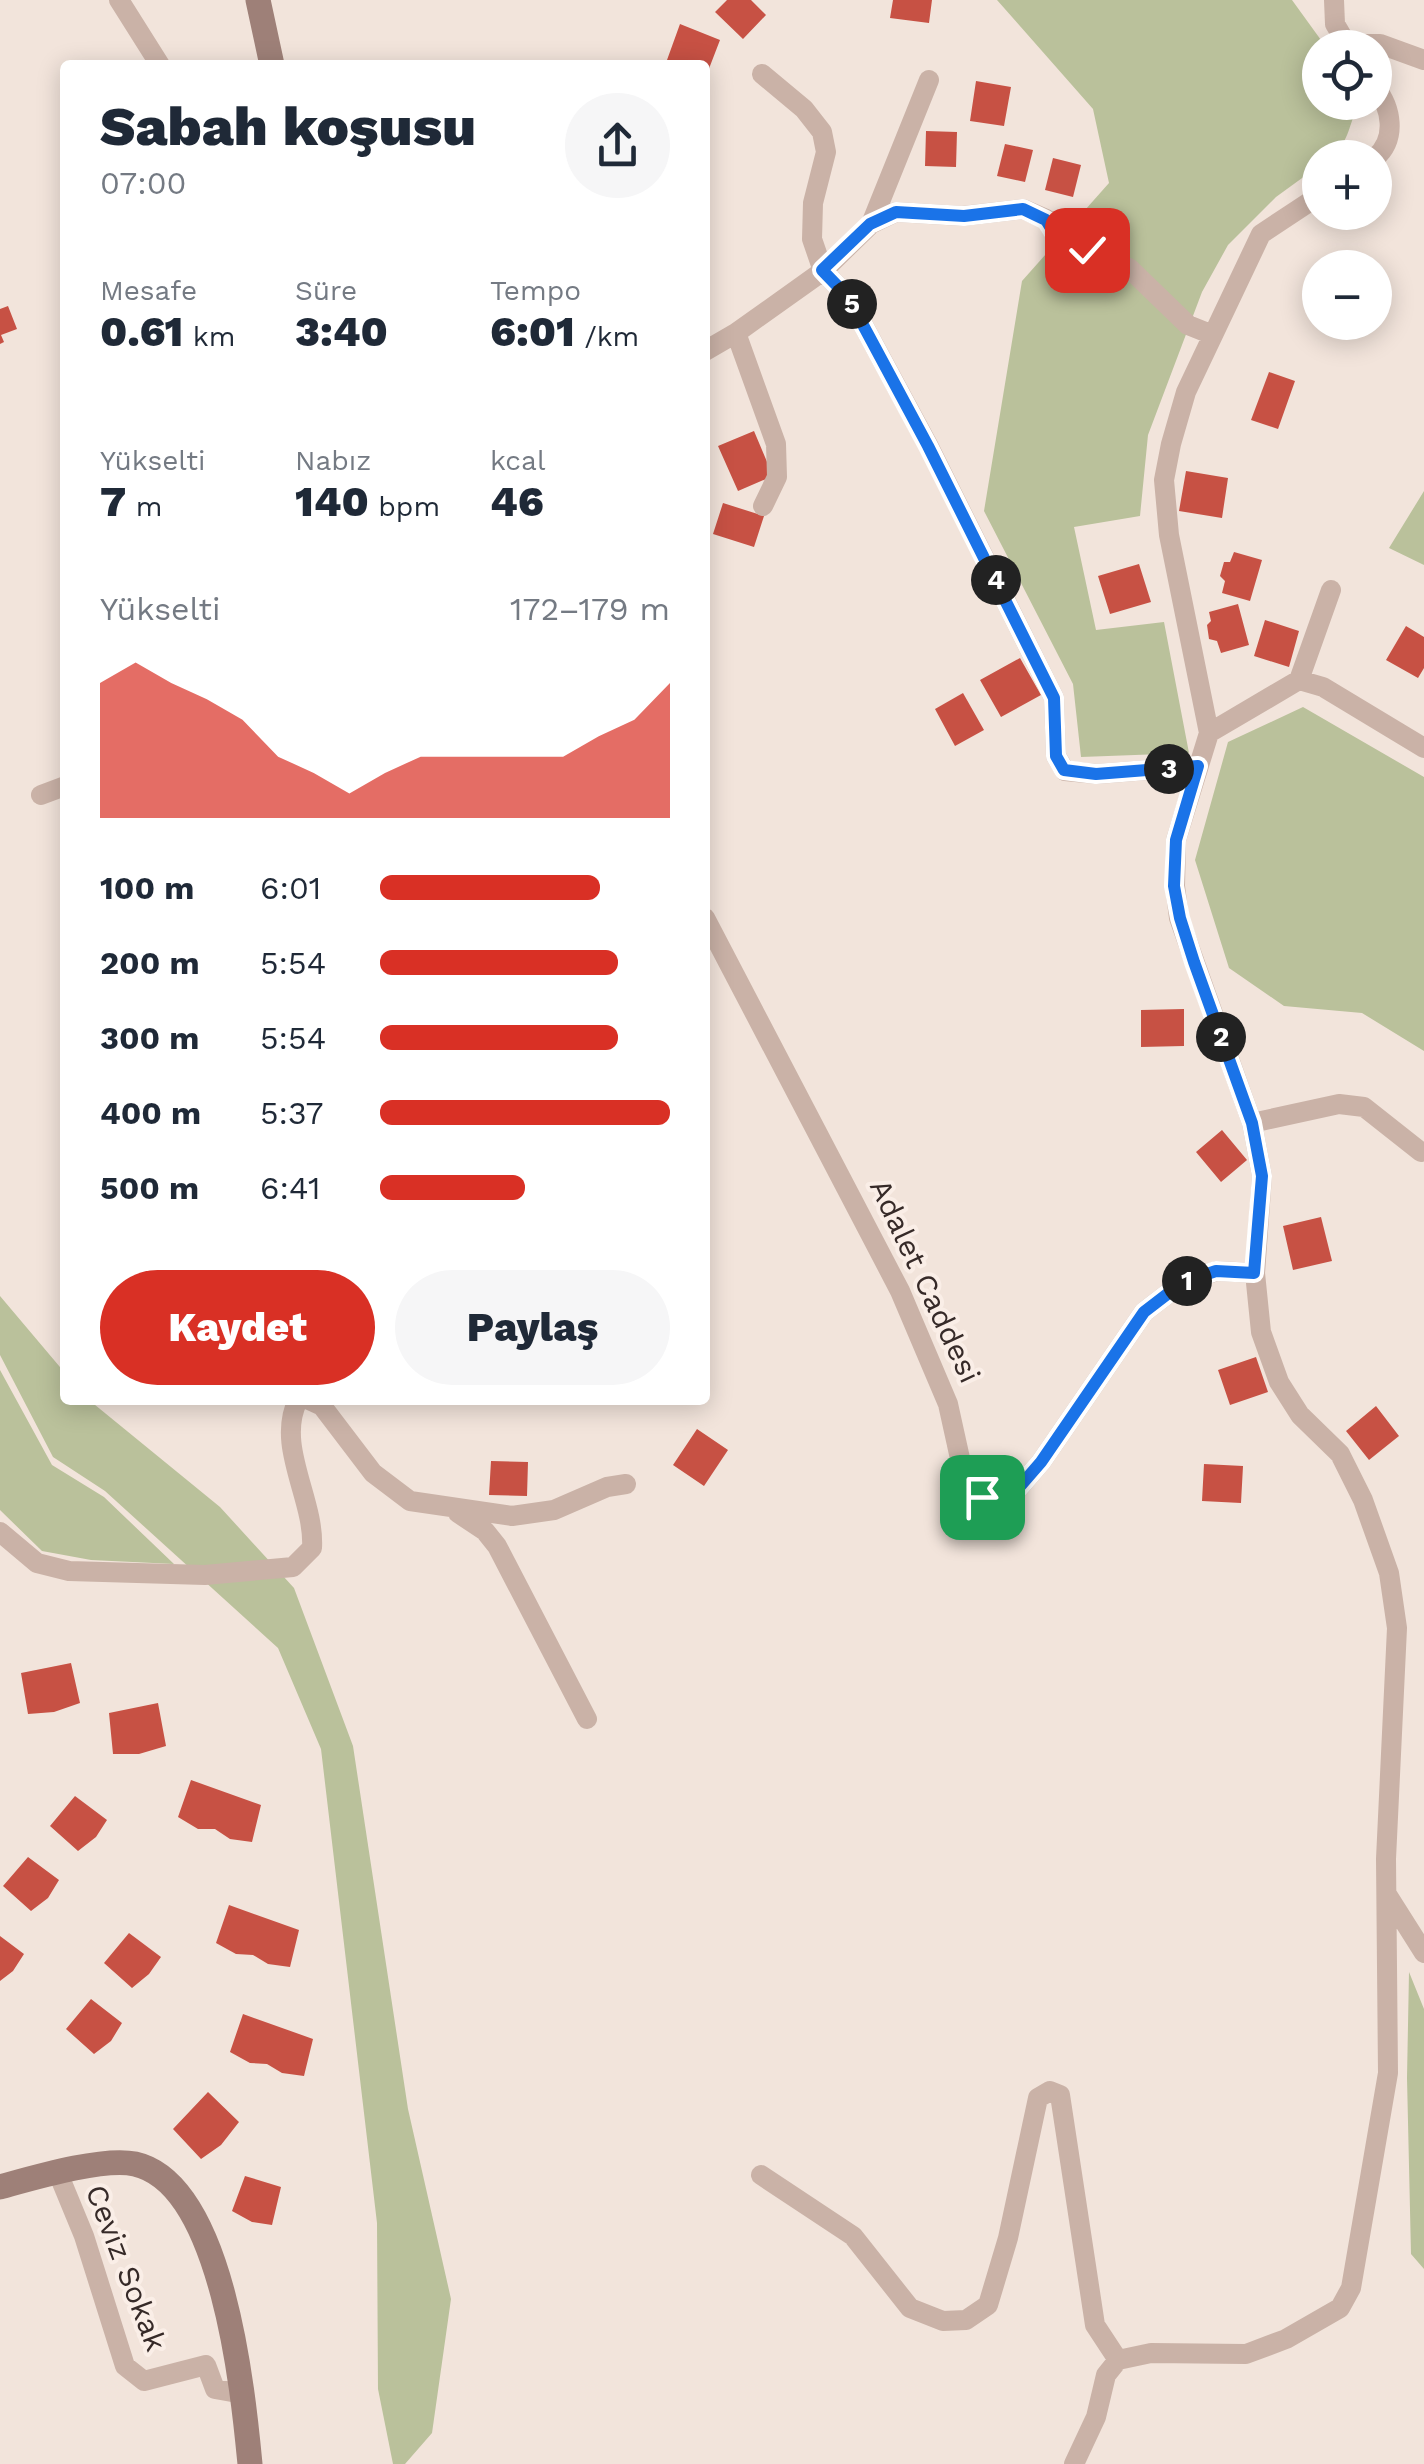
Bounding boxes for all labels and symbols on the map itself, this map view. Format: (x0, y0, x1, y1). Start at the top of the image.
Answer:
pin (1045, 208, 1130, 293)
pin: 5 (827, 279, 877, 329)
pin: 4 (971, 555, 1021, 605)
pin: 3 (1144, 744, 1194, 794)
pin: 2 (1196, 1012, 1246, 1062)
street label: Adalet Caddesi (863, 1173, 988, 1388)
pin: 1 (1162, 1256, 1212, 1306)
pin (940, 1455, 1025, 1540)
street label: Ceviz Sokak (79, 2180, 174, 2356)

